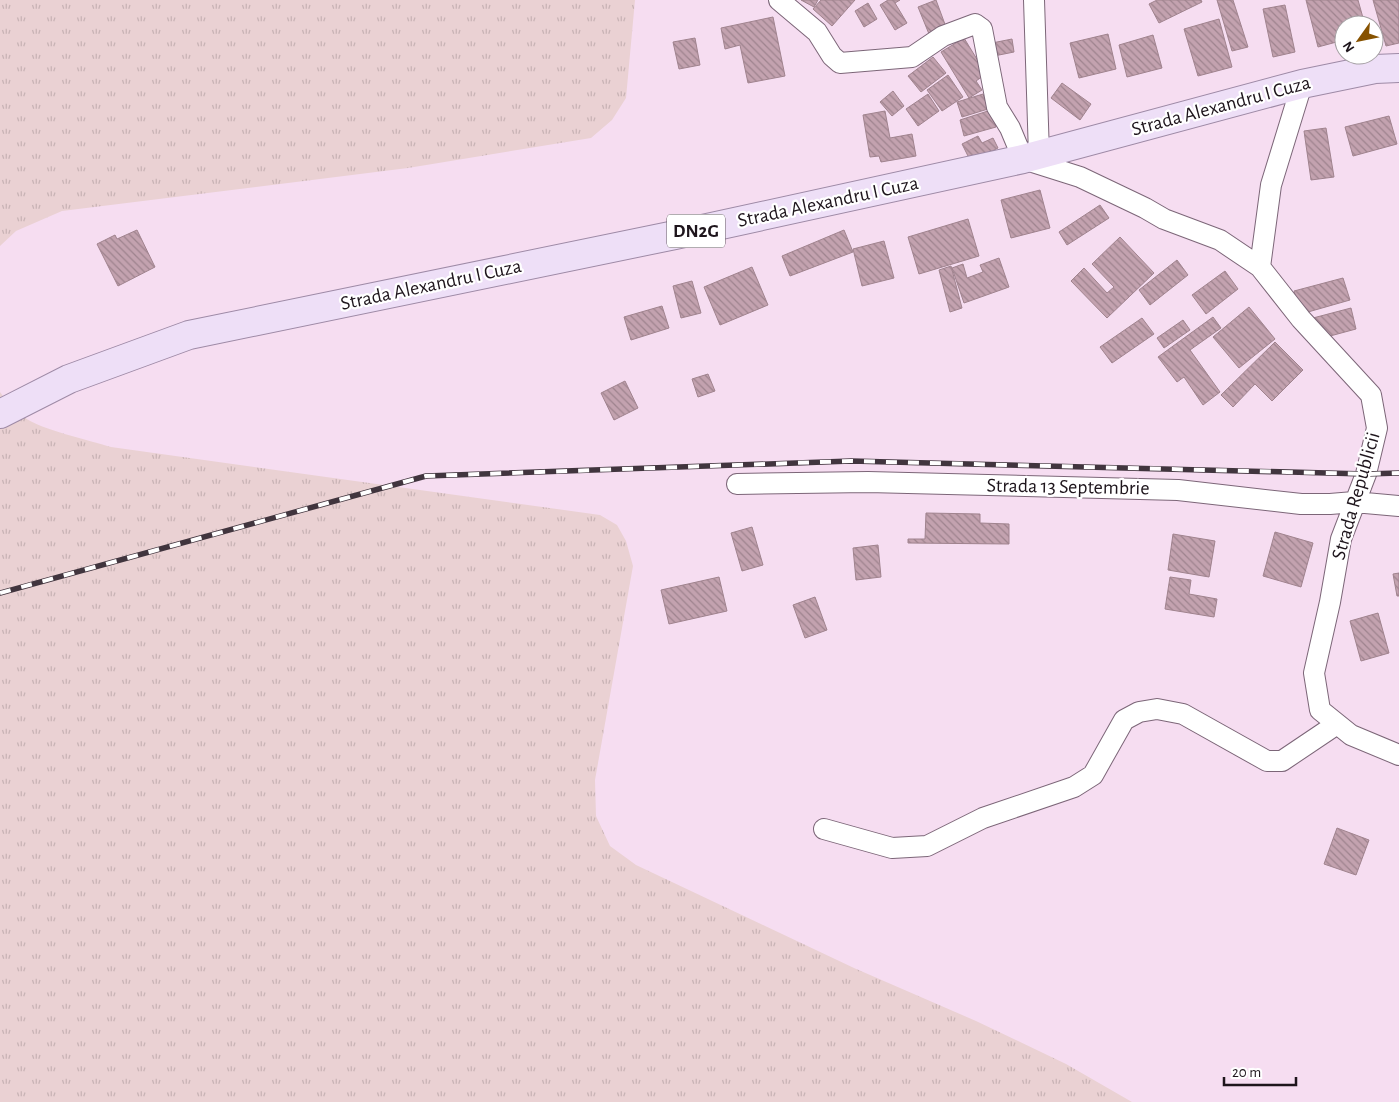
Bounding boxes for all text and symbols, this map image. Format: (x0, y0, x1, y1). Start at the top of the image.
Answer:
north arrow (1334, 15, 1384, 65)
text: N (1340, 39, 1357, 54)
street label: Strada Alexandru I Cuza (1129, 72, 1313, 140)
street label: Strada Alexandru I Cuza (736, 173, 920, 231)
road number: DN2G (667, 215, 725, 248)
street label: Strada Alexandru I Cuza (339, 256, 523, 314)
street label: Strada Republicii (1328, 430, 1384, 562)
street label: Strada 13 Septembrie (986, 476, 1150, 498)
scale bar (1224, 1054, 1296, 1086)
text: 20 m (1232, 1065, 1261, 1080)

